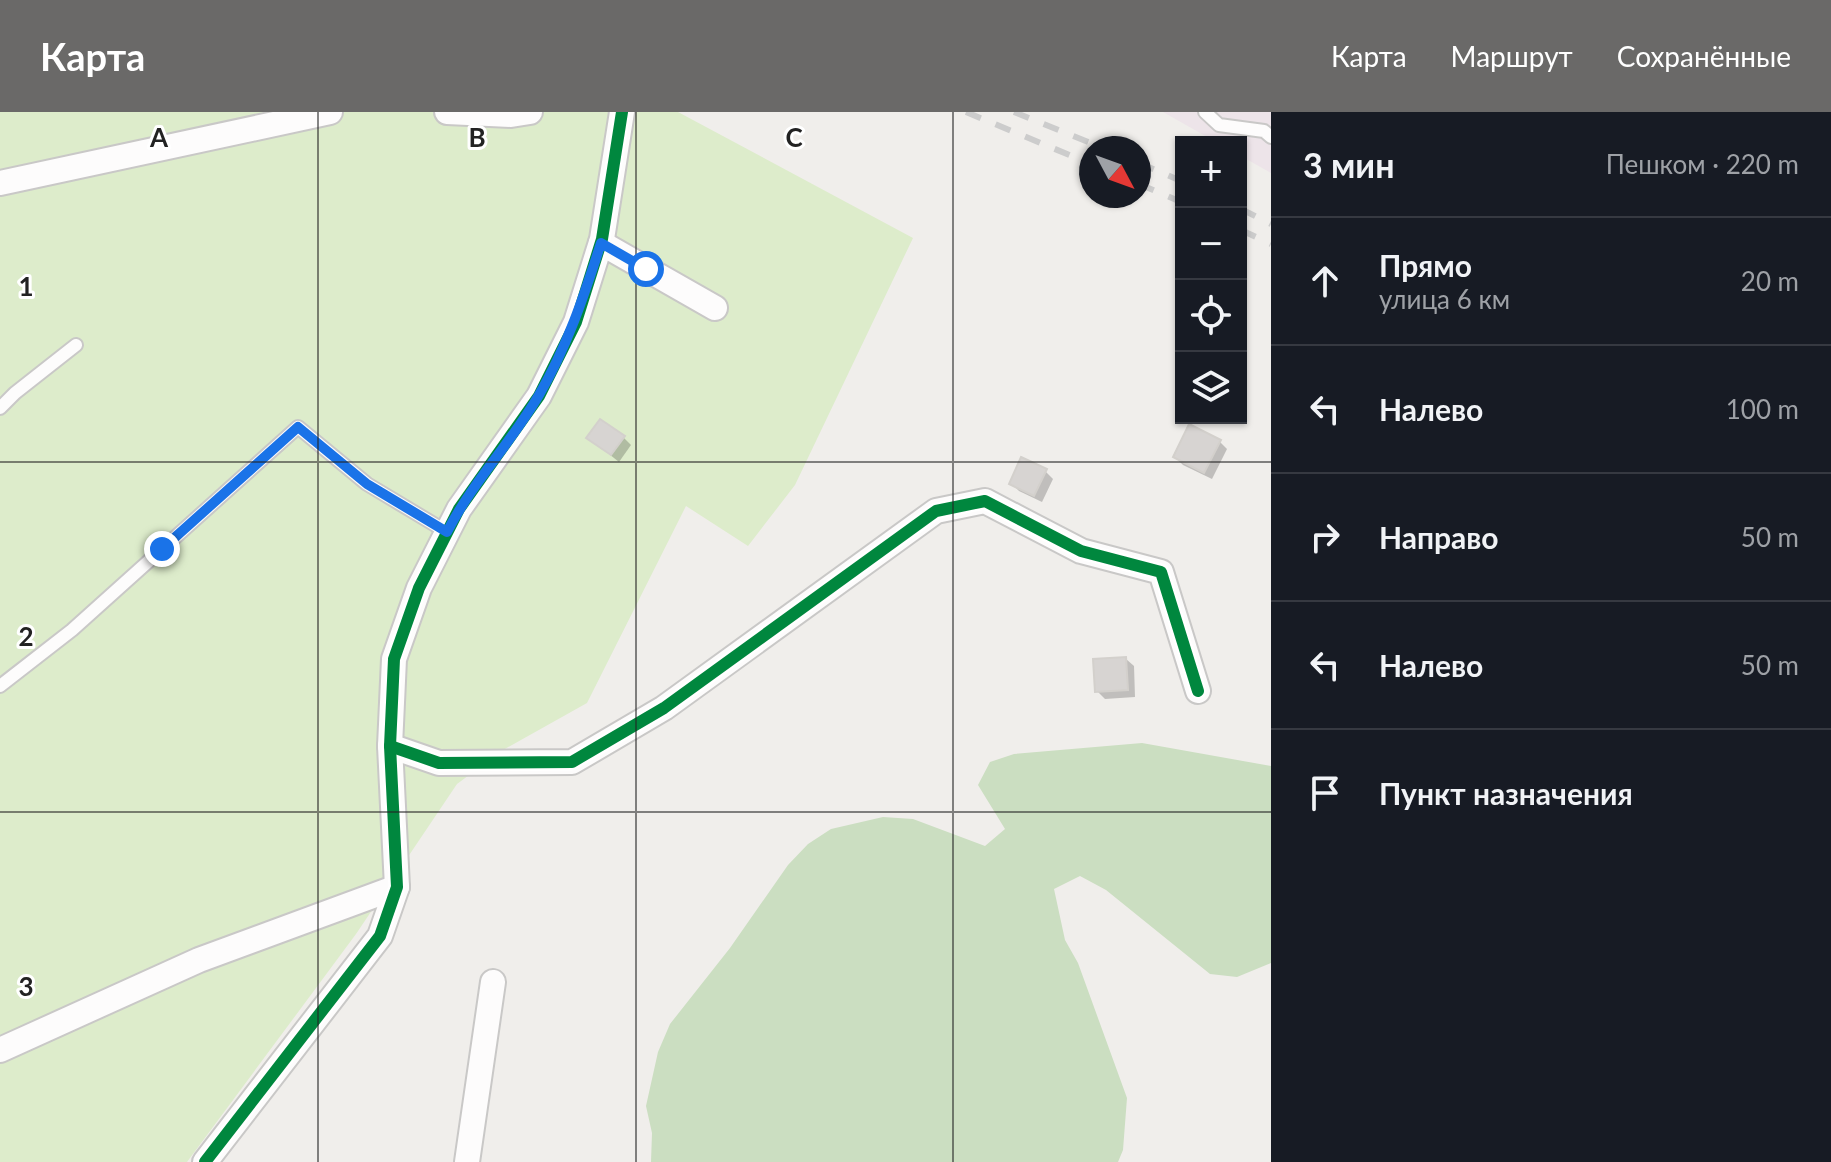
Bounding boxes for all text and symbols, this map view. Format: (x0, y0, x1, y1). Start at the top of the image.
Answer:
text: Карта (40, 33, 145, 79)
text: Карта (1331, 39, 1407, 73)
text: Маршрут (1451, 39, 1573, 73)
text: Сохранённые (1617, 39, 1791, 73)
text: A (149, 121, 169, 153)
text: B (468, 121, 486, 153)
text: C (785, 121, 803, 153)
north arrow (1079, 136, 1151, 208)
map controls (1175, 136, 1247, 424)
button: + (1175, 136, 1247, 208)
text: 3 мин (1303, 144, 1395, 185)
text: Пешком · 220 m (1606, 148, 1799, 180)
button: − (1175, 208, 1247, 280)
text: Прямо (1379, 247, 1472, 283)
route start (628, 251, 664, 287)
icon: ahead (1303, 259, 1347, 303)
text: 20 m (1741, 265, 1799, 297)
text: 1 (18, 270, 34, 302)
button: locate (1175, 280, 1247, 352)
text: улица 6 км (1379, 283, 1510, 315)
button: layers (1175, 352, 1247, 424)
icon: left (1303, 387, 1347, 431)
text: Налево (1379, 391, 1483, 427)
text: 100 m (1726, 393, 1799, 425)
icon: right (1303, 515, 1347, 559)
text: Направо (1379, 519, 1499, 555)
text: 50 m (1741, 521, 1799, 553)
route end (144, 531, 180, 567)
text: 2 (18, 620, 34, 652)
icon: left (1303, 643, 1347, 687)
text: Налево (1379, 647, 1483, 683)
text: 50 m (1741, 649, 1799, 681)
icon: arrive (1303, 771, 1347, 815)
text: Пункт назначения (1379, 775, 1633, 811)
text: 3 (18, 970, 34, 1002)

